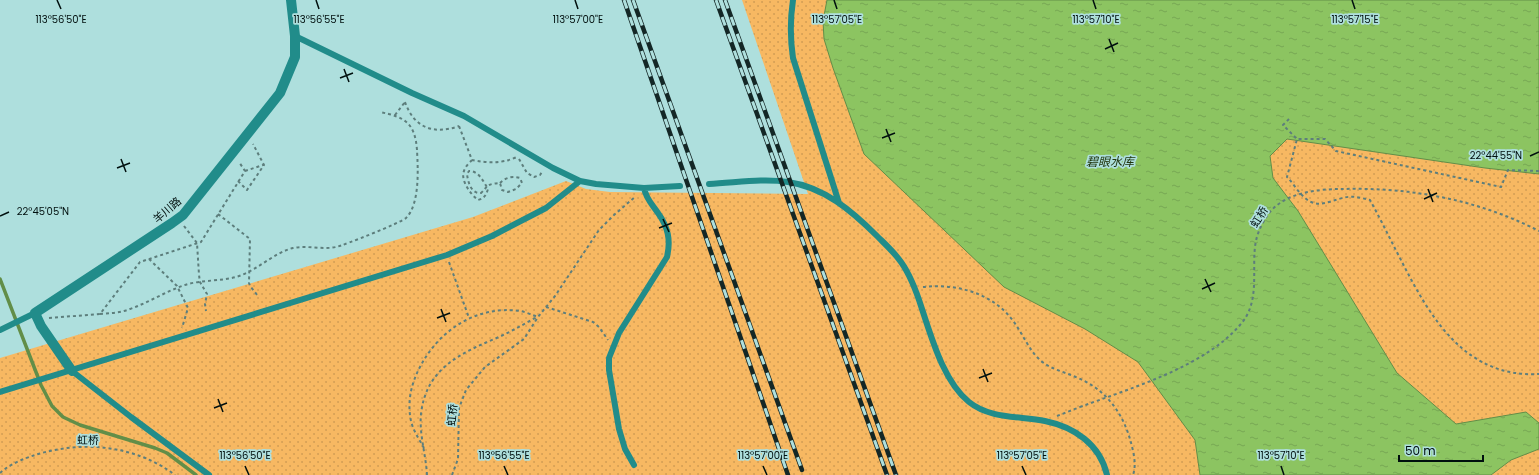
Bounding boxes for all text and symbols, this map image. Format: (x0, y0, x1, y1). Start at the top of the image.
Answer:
text: 113°56'50"E (35, 12, 87, 27)
text: 113°56'55"E (293, 12, 345, 27)
text: 113°57'00"E (553, 12, 603, 27)
text: 113°57'05"E (812, 12, 862, 27)
text: 113°57'10"E (1072, 12, 1120, 27)
text: 113°57'15"E (1331, 12, 1379, 27)
text: 22°44'55"N (1470, 148, 1522, 163)
water label: 碧眼水库 (1086, 153, 1136, 170)
street label: 羊川路 (149, 193, 185, 227)
street label: 虹桥 (1246, 203, 1272, 231)
text: 22°45'05"N (17, 204, 69, 219)
street label: 虹桥 (443, 403, 461, 427)
street label: 虹桥 (77, 432, 99, 448)
scale bar (1399, 437, 1483, 463)
text: 50 m (1405, 442, 1436, 459)
text: 113°56'50"E (219, 448, 271, 463)
text: 113°56'55"E (478, 448, 530, 463)
text: 113°57'00"E (738, 448, 788, 463)
text: 113°57'05"E (997, 448, 1047, 463)
text: 113°57'10"E (1257, 448, 1305, 463)

